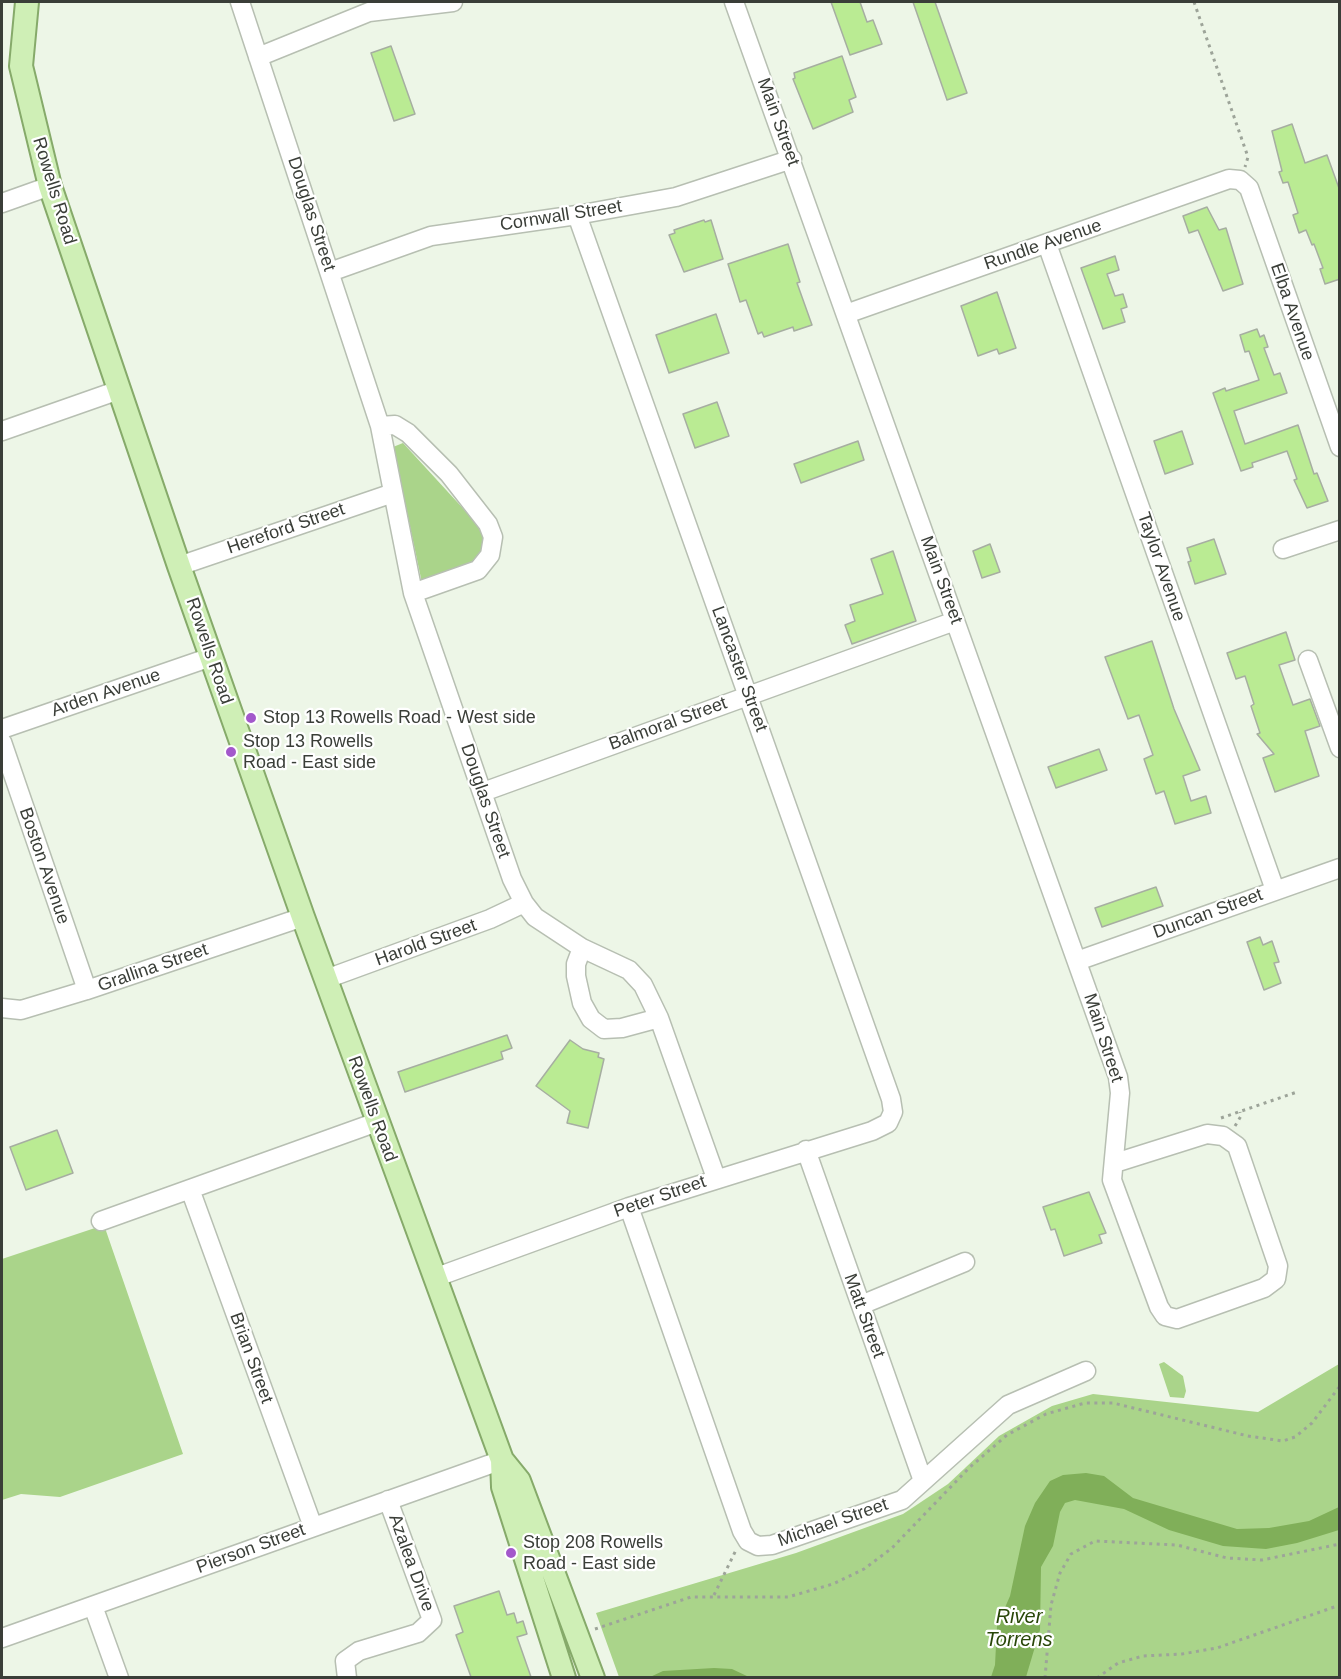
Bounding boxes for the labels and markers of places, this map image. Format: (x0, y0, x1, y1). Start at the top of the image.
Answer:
place label: Stop 13 Rowells Road - West side (263, 707, 536, 729)
marker: Stop 13 Rowells Road - West side (244, 711, 258, 725)
place label: Stop 13 Rowells Road - East side (243, 731, 376, 774)
marker: Stop 13 Rowells Road - East side (224, 745, 238, 759)
place label: Stop 208 Rowells Road - East side (523, 1532, 663, 1574)
marker: Stop 208 Rowells Road - East side (504, 1546, 518, 1560)

